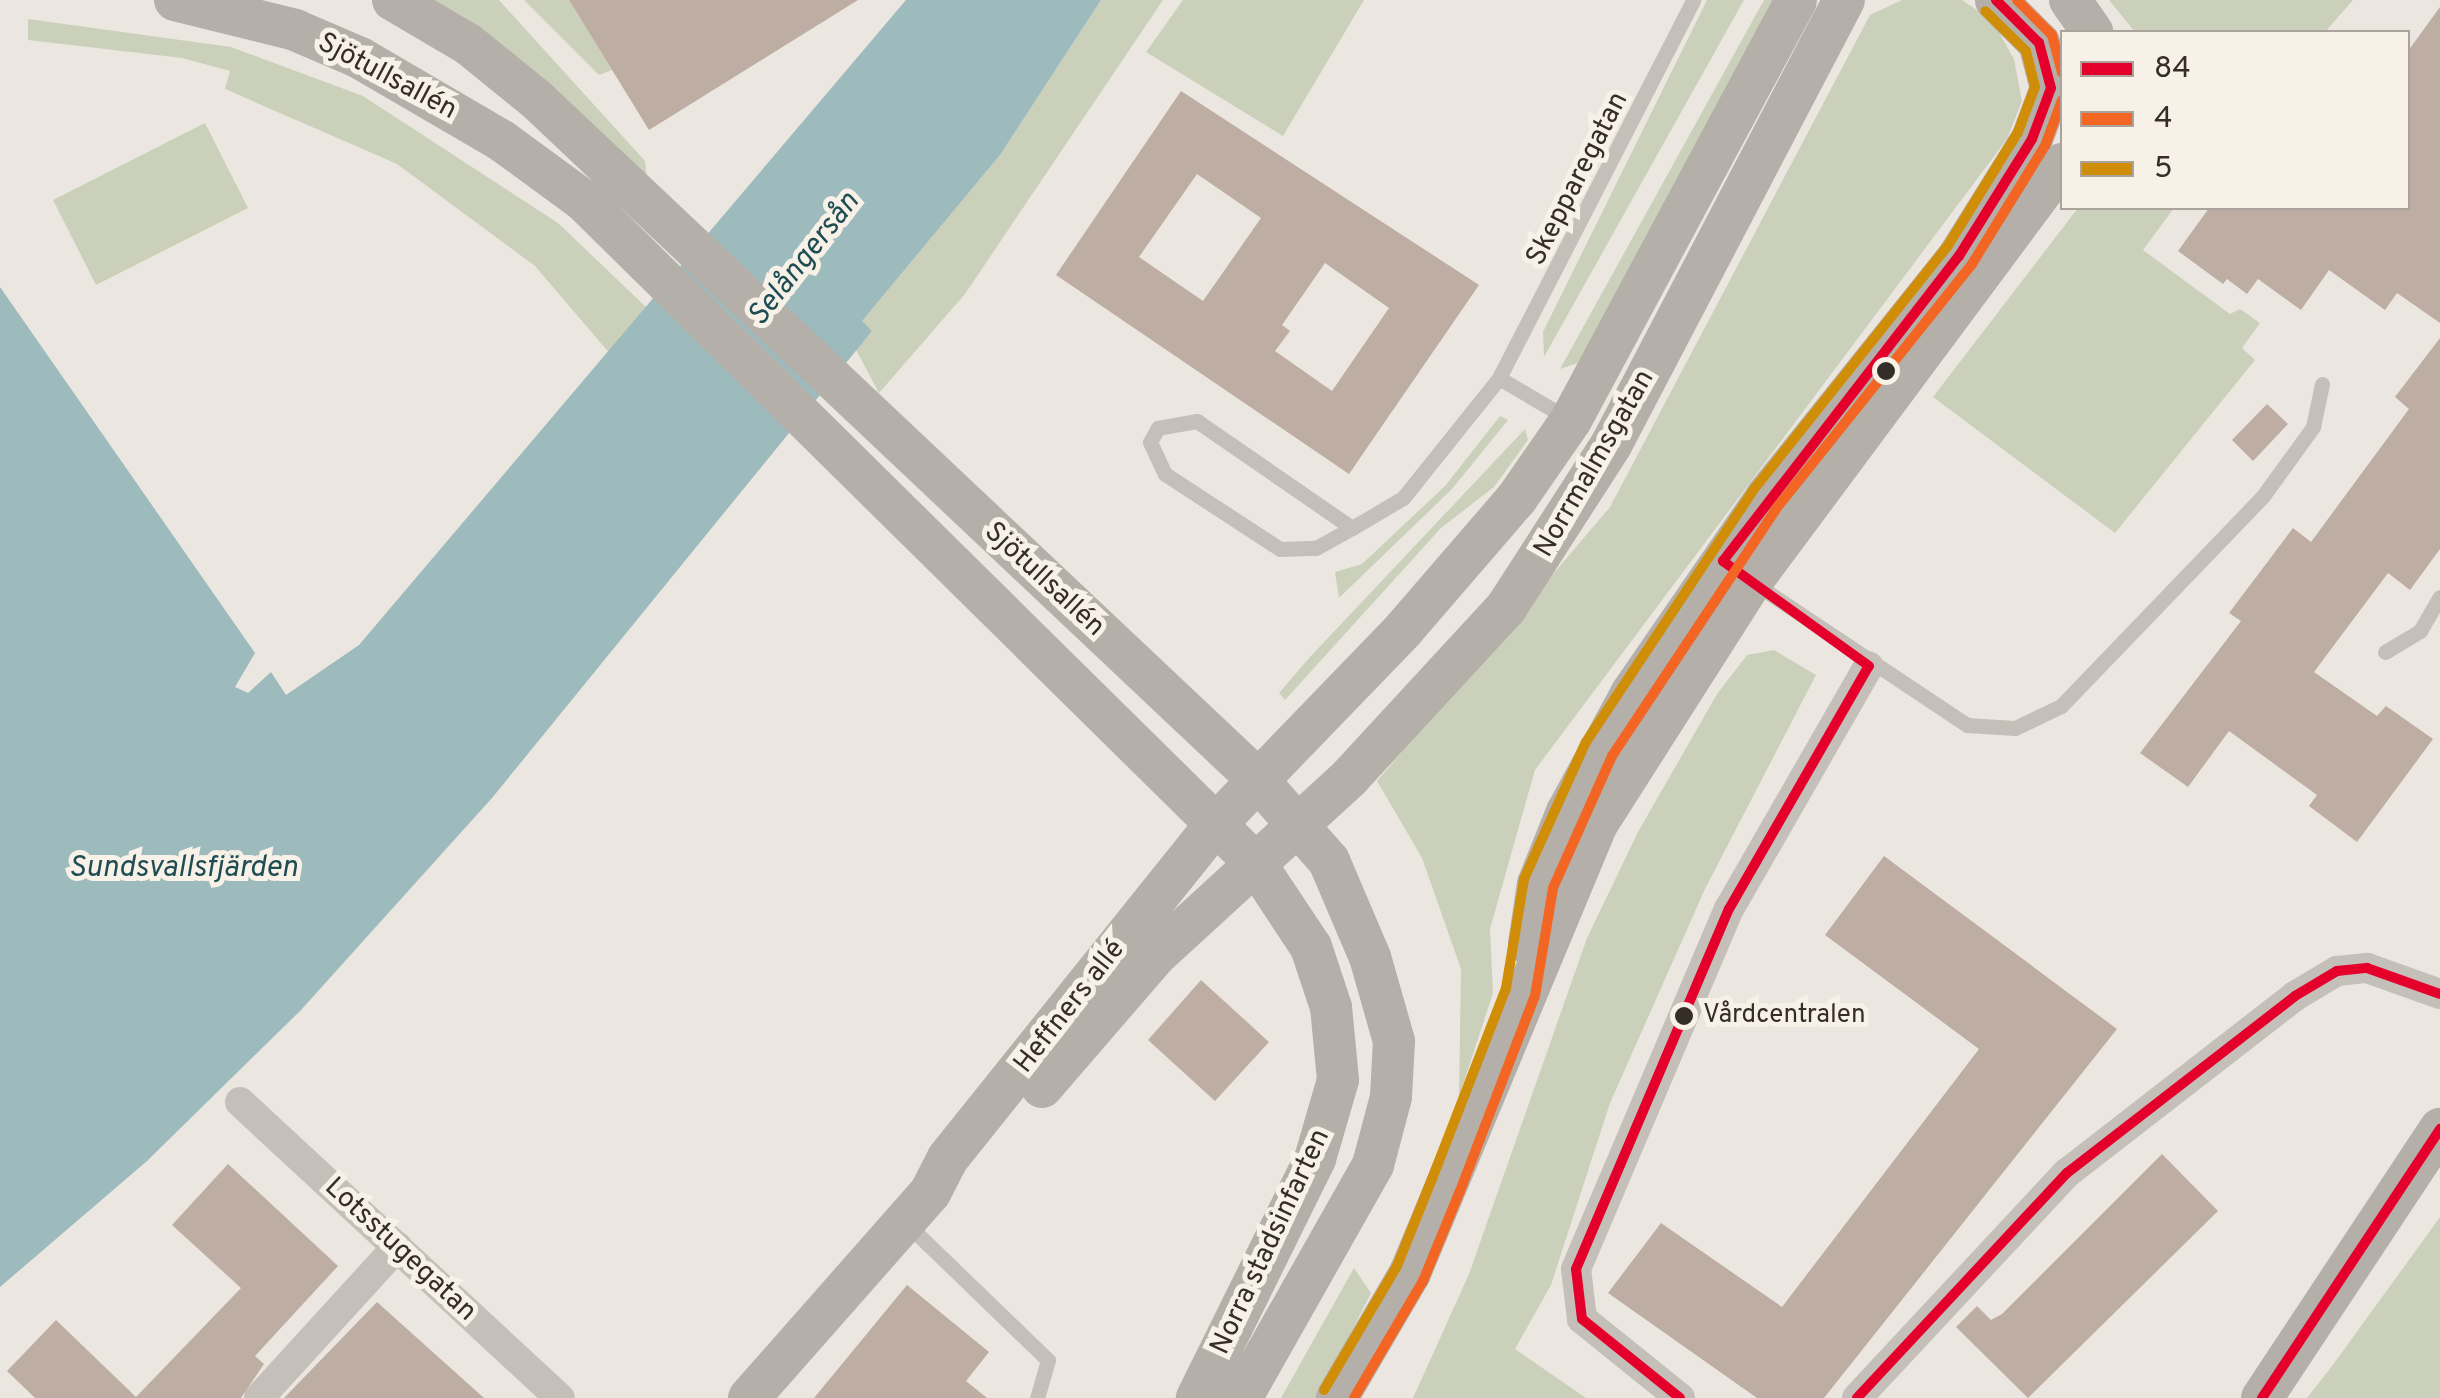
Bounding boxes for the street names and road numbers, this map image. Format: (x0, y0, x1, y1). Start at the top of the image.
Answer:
street label: Sjötullsallén (312, 26, 462, 128)
street label: Skepparegatan (1520, 87, 1636, 271)
street label: Norrmalmsgatan (1528, 364, 1662, 564)
street label: Sjötullsallén (977, 516, 1111, 644)
street label: Heffners allé (1008, 934, 1132, 1080)
street label: Norra stadsinfarten (1204, 1124, 1338, 1360)
street label: Lotsstugegatan (317, 1171, 483, 1329)

